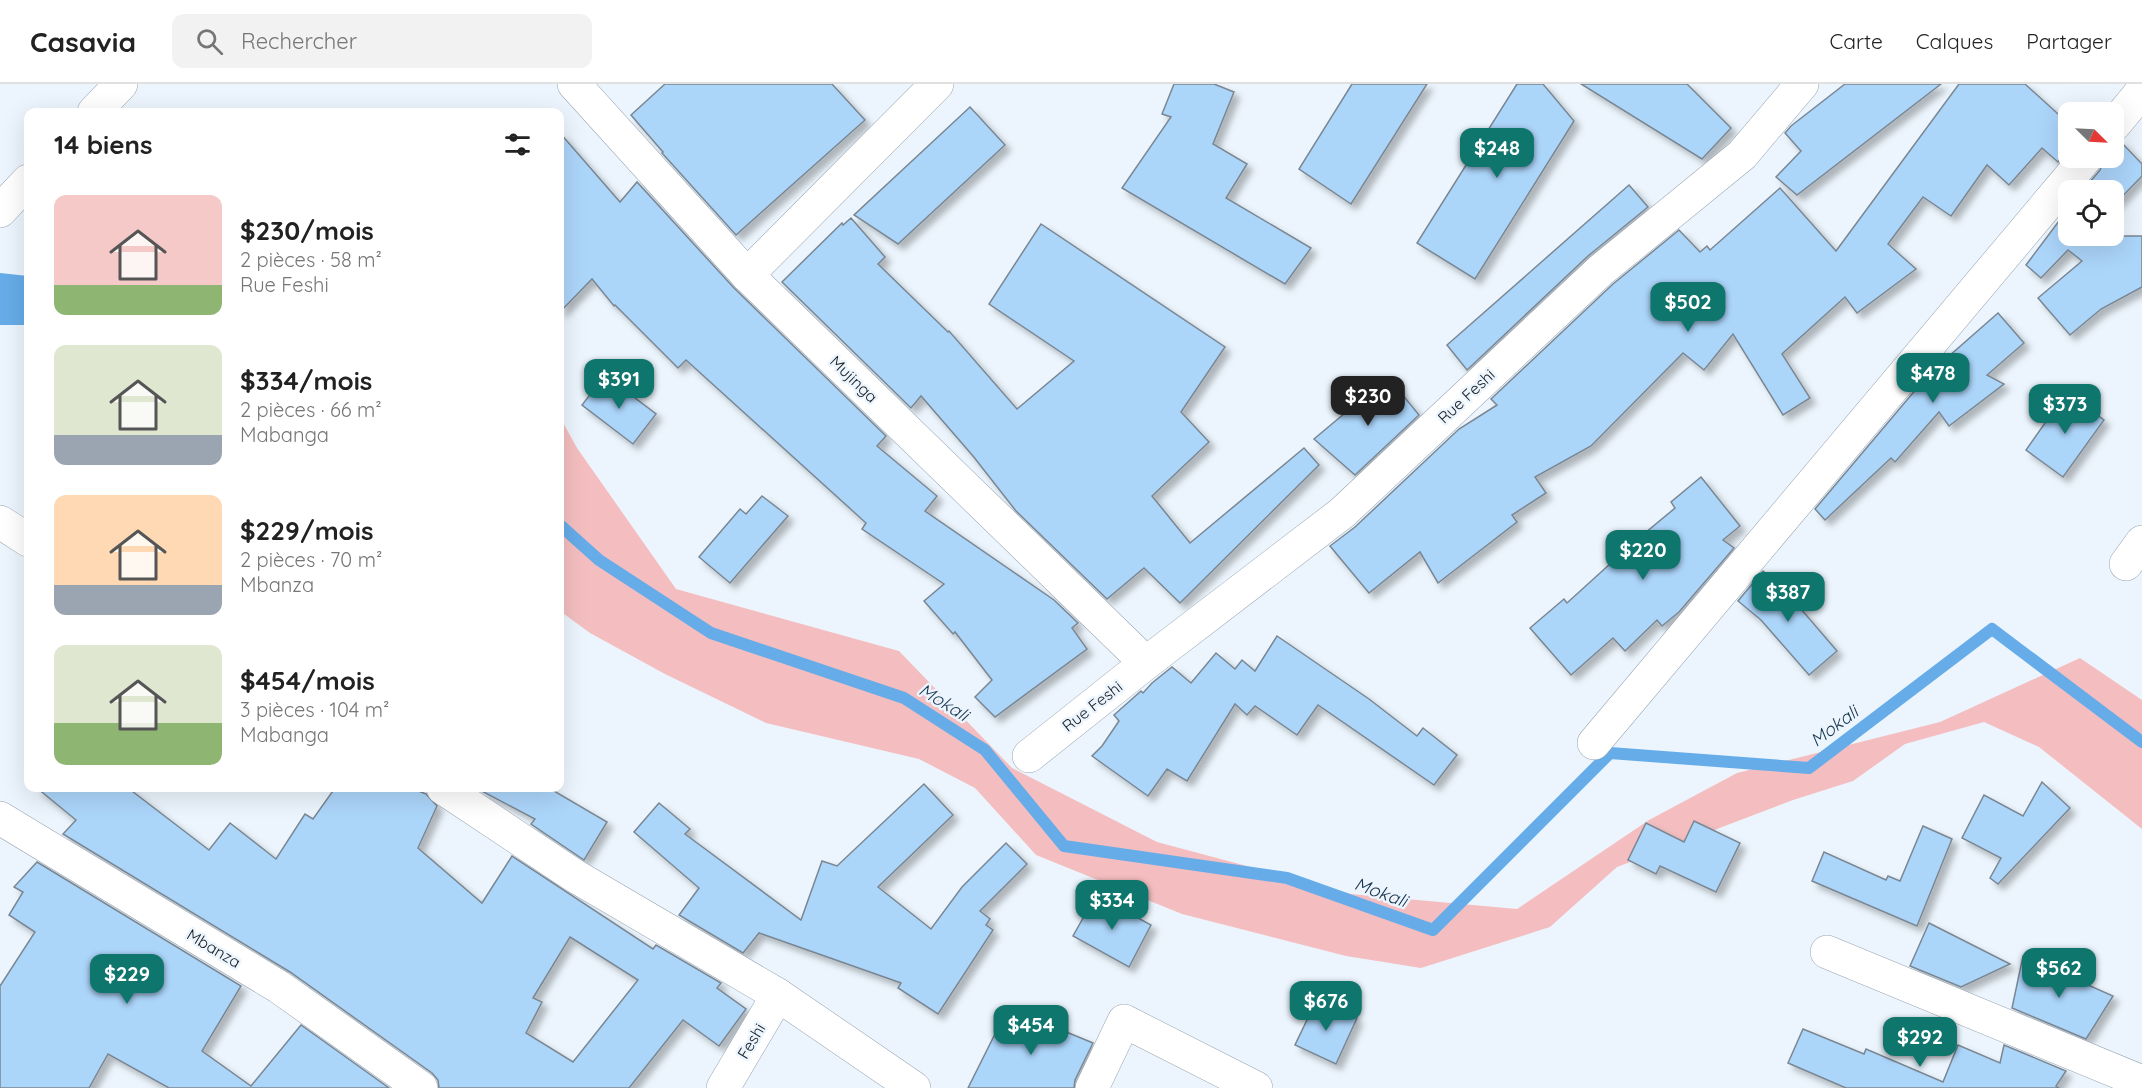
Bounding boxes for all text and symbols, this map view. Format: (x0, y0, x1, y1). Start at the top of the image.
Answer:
search box (172, 14, 592, 68)
text: Casavia (30, 24, 136, 59)
icon: search (193, 25, 226, 58)
text: Rechercher (241, 27, 357, 55)
text: Carte (1829, 28, 1883, 54)
text: Calques (1916, 28, 1993, 54)
text: Partager (2026, 28, 2112, 54)
north arrow (2058, 102, 2124, 168)
map controls (2058, 102, 2124, 246)
text: 14 biens (54, 128, 153, 161)
icon: filters (501, 128, 534, 161)
pin: $248 (1461, 128, 1533, 179)
text: $248 (1474, 135, 1520, 160)
button: locate (2058, 180, 2124, 246)
text: $230/mois (240, 214, 374, 247)
icon: home (102, 219, 174, 291)
text: 2 pièces · 58 m² (240, 247, 382, 272)
text: Rue Feshi (240, 272, 329, 297)
pin: $502 (1652, 282, 1724, 333)
text: $502 (1664, 289, 1712, 314)
street label: Mujinga (826, 351, 882, 407)
pin: $478 (1897, 353, 1969, 404)
pin: $391 (583, 359, 655, 410)
text: $478 (1910, 360, 1956, 385)
text: $334/mois (240, 364, 372, 397)
street label: Rue Feshi (1433, 364, 1499, 428)
text: $391 (598, 366, 640, 391)
icon: home (102, 369, 174, 441)
pin: $230 (1332, 376, 1404, 427)
text: $230 (1345, 383, 1391, 408)
pin: $373 (2029, 384, 2101, 435)
text: $373 (2043, 391, 2087, 416)
text: 2 pièces · 66 m² (240, 397, 382, 422)
text: Mabanga (240, 422, 329, 447)
text: $229/mois (240, 514, 374, 547)
icon: home (102, 519, 174, 591)
pin: $220 (1607, 530, 1679, 581)
text: $220 (1620, 537, 1666, 562)
text: 2 pièces · 70 m² (240, 547, 382, 572)
text: Mbanza (240, 572, 314, 597)
pin: $387 (1752, 572, 1824, 623)
text: $387 (1766, 579, 1810, 604)
text: $454/mois (240, 664, 375, 697)
icon: home (102, 669, 174, 741)
street label: Rue Feshi (1058, 676, 1126, 736)
water label: Mokali (915, 678, 975, 727)
text: 3 pièces · 104 m² (240, 697, 389, 722)
water label: Mokali (1805, 699, 1864, 751)
text: Mabanga (240, 722, 329, 747)
water label: Mokali (1352, 872, 1412, 913)
pin: $334 (1076, 880, 1148, 931)
text: $334 (1089, 887, 1135, 912)
street label: Mbanza (183, 924, 245, 972)
pin: $562 (2023, 948, 2095, 999)
pin: $229 (91, 954, 163, 1005)
text: $562 (2036, 955, 2082, 980)
text: $229 (104, 961, 150, 986)
pin: $676 (1290, 981, 1362, 1032)
text: $676 (1304, 988, 1348, 1013)
pin: $454 (995, 1005, 1067, 1056)
text: $454 (1008, 1012, 1054, 1037)
pin: $292 (1884, 1017, 1956, 1068)
street label: Feshi (733, 1020, 769, 1062)
text: $292 (1897, 1024, 1943, 1049)

